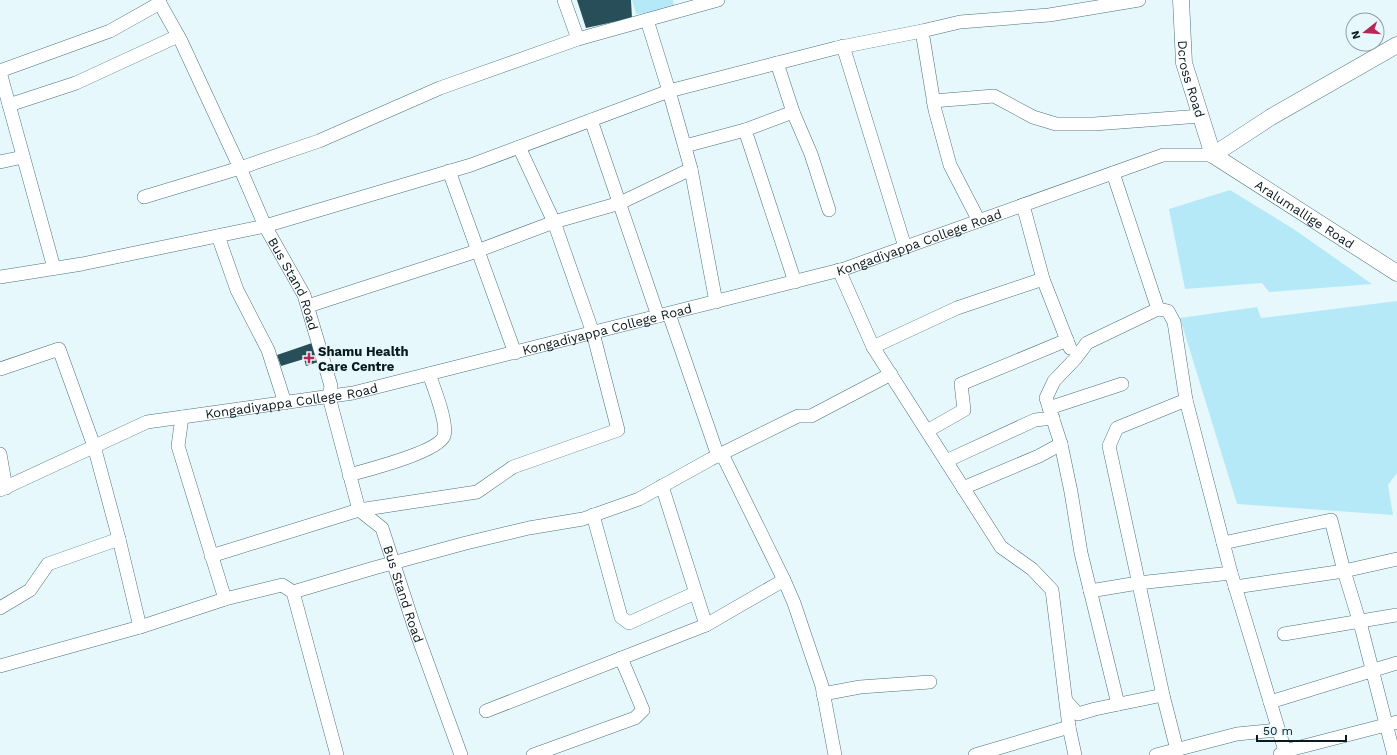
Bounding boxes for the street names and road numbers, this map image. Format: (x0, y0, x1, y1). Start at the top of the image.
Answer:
street label: Dcross Road (1175, 40, 1208, 119)
street label: Aralumallige Road (1252, 177, 1357, 251)
street label: Kongadiyappa College Road (835, 206, 1004, 278)
street label: Bus Stand Road (265, 235, 321, 332)
street label: Kongadiyappa College Road (521, 300, 693, 357)
street label: Kongadiyappa College Road (204, 380, 379, 421)
street label: Bus Stand Road (381, 543, 427, 644)

